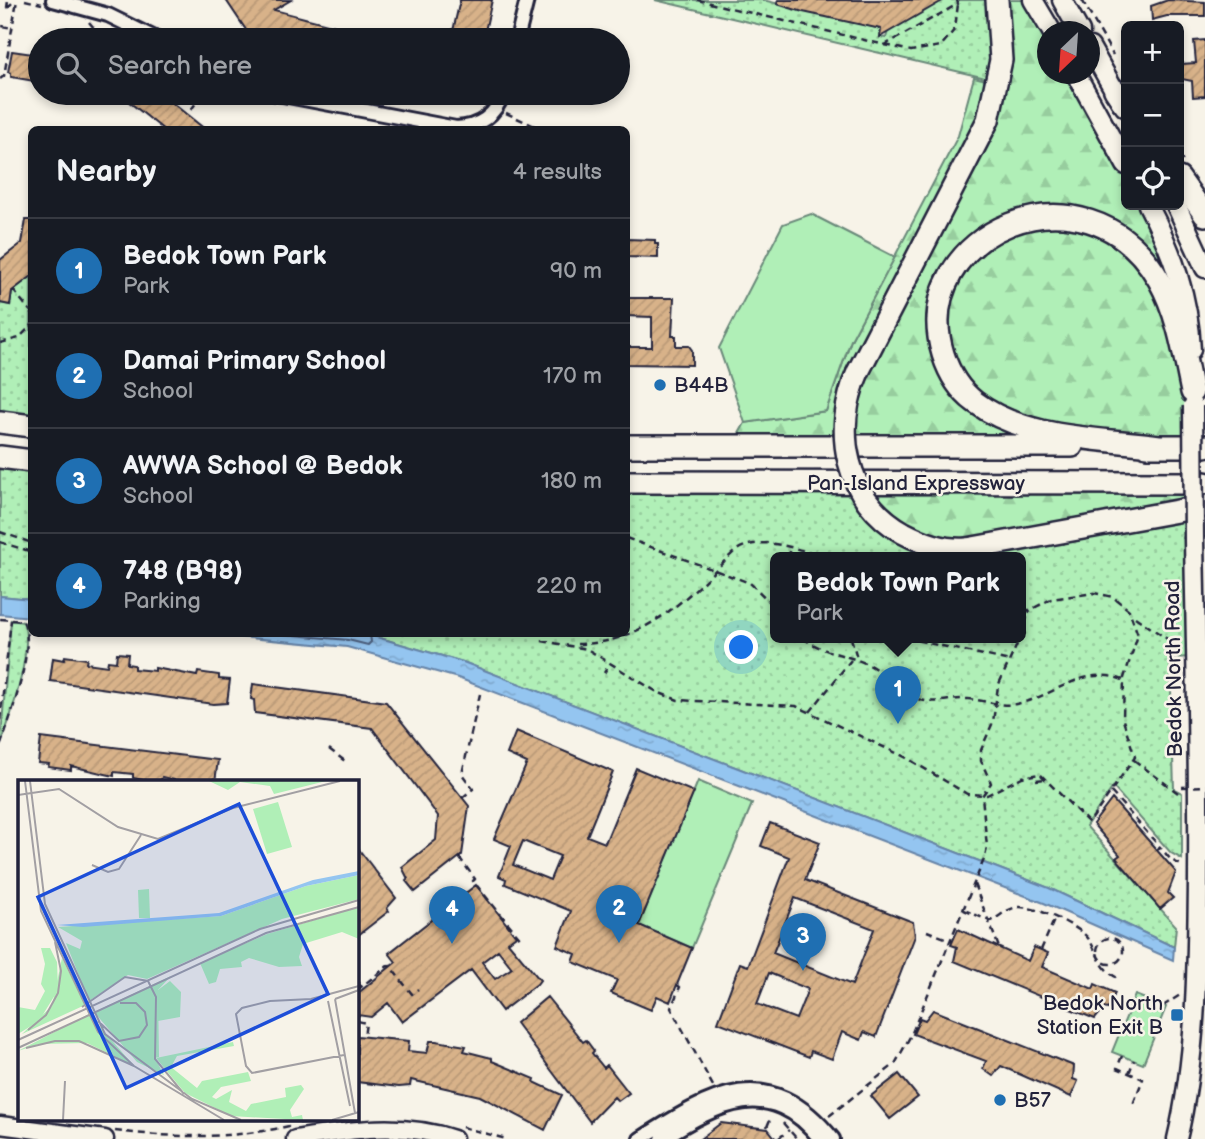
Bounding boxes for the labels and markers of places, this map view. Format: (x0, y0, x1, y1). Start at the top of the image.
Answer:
place label: B44B (674, 373, 728, 398)
marker: B44B (652, 377, 668, 393)
pin: 1 (875, 666, 921, 724)
pin: 2 (596, 885, 642, 943)
pin: 4 (429, 886, 475, 944)
pin: 3 (780, 913, 826, 971)
place label: Bedok North Station Exit B (1037, 991, 1163, 1040)
marker: Bedok North Station Exit B (1169, 1007, 1185, 1023)
place label: B57 (1014, 1088, 1051, 1113)
marker: B57 (992, 1092, 1008, 1108)

